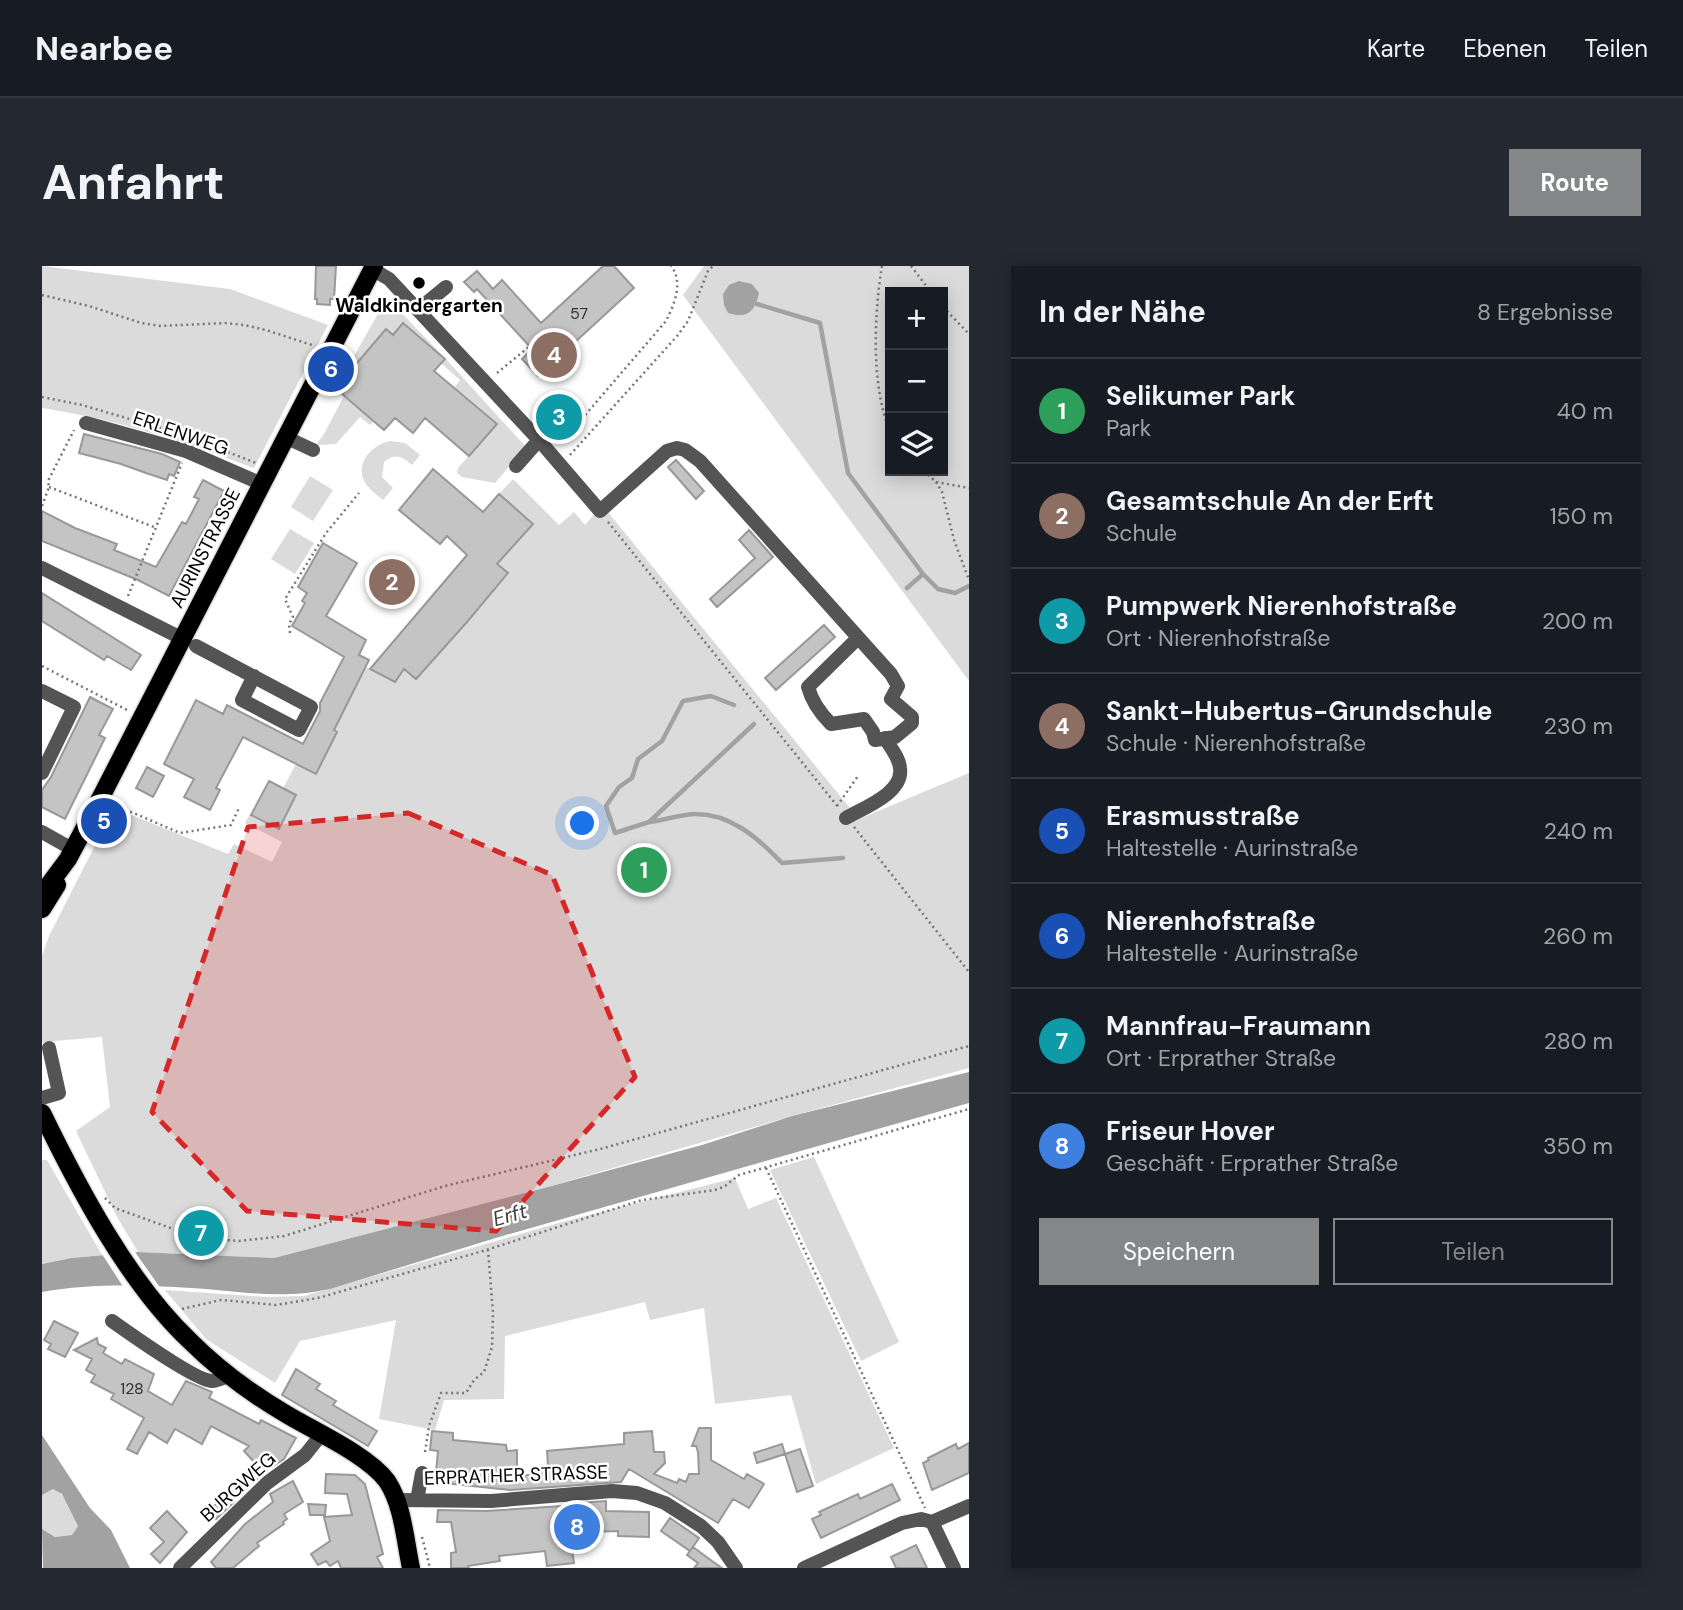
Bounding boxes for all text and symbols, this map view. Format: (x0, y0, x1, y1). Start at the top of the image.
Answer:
text: Nearbee (35, 27, 173, 70)
text: Karte (1367, 33, 1425, 64)
text: Ebenen (1463, 33, 1547, 64)
text: Teilen (1585, 33, 1648, 64)
button: Route (1509, 149, 1641, 216)
text: Anfahrt (42, 150, 224, 214)
marker: Waldkindergarten (411, 275, 427, 291)
map controls (885, 287, 948, 476)
button: + (885, 287, 948, 350)
text: In der Nähe (1039, 292, 1206, 331)
place label: Waldkindergarten (335, 293, 503, 318)
text: 8 Ergebnisse (1477, 297, 1613, 327)
house number: 57 (570, 303, 588, 324)
pin: 4 (531, 329, 577, 381)
pin: 6 (308, 343, 354, 395)
button: − (885, 350, 948, 413)
text: Selikumer Park (1106, 379, 1295, 413)
pin: 3 (536, 391, 582, 443)
text: 1 (1058, 396, 1066, 426)
text: 40 m (1557, 396, 1613, 426)
street label: ERLENWEG (130, 405, 232, 461)
button: layers (885, 413, 948, 476)
text: Park (1106, 413, 1151, 443)
street label: AURINSTRASSE (164, 484, 246, 612)
text: Gesamtschule An der Erft (1106, 484, 1434, 518)
text: 2 (1055, 501, 1069, 531)
text: 150 m (1549, 501, 1613, 531)
text: Schule (1106, 518, 1177, 548)
pin: 2 (369, 556, 415, 608)
text: Pumpwerk Nierenhofstraße (1106, 589, 1457, 623)
text: 3 (1055, 606, 1069, 636)
text: 200 m (1542, 606, 1613, 636)
text: Ort · Nierenhofstraße (1106, 623, 1330, 653)
text: Sankt-Hubertus-Grundschule (1106, 694, 1492, 728)
text: 4 (1055, 711, 1069, 741)
text: 230 m (1544, 711, 1613, 741)
text: Schule · Nierenhofstraße (1106, 728, 1366, 758)
pin: 5 (81, 795, 127, 847)
text: Erasmusstraße (1106, 799, 1300, 833)
your location (565, 806, 599, 840)
text: 5 (1055, 816, 1069, 846)
text: 240 m (1544, 816, 1613, 846)
text: Haltestelle · Aurinstraße (1106, 833, 1358, 863)
pin: 1 (621, 844, 667, 896)
text: Nierenhofstraße (1106, 904, 1316, 938)
text: 6 (1055, 921, 1069, 951)
text: 260 m (1543, 921, 1613, 951)
text: Haltestelle · Aurinstraße (1106, 938, 1358, 968)
text: Mannfrau-Fraumann (1106, 1009, 1371, 1043)
text: 7 (1056, 1026, 1068, 1056)
text: 280 m (1544, 1026, 1613, 1056)
text: Ort · Erprather Straße (1106, 1043, 1336, 1073)
text: Friseur Hover (1106, 1114, 1275, 1148)
text: 8 (1055, 1131, 1069, 1161)
text: 350 m (1543, 1131, 1613, 1161)
text: Geschäft · Erprather Straße (1106, 1148, 1398, 1178)
water label: Erft (490, 1197, 531, 1233)
pin: 7 (178, 1207, 224, 1259)
button: Speichern (1039, 1218, 1319, 1285)
button: Teilen (1333, 1218, 1613, 1285)
house number: 128 (120, 1378, 144, 1399)
street label: BURGWEG (195, 1447, 281, 1527)
street label: ERPRATHER STRASSE (424, 1459, 608, 1491)
pin: 8 (554, 1501, 600, 1553)

